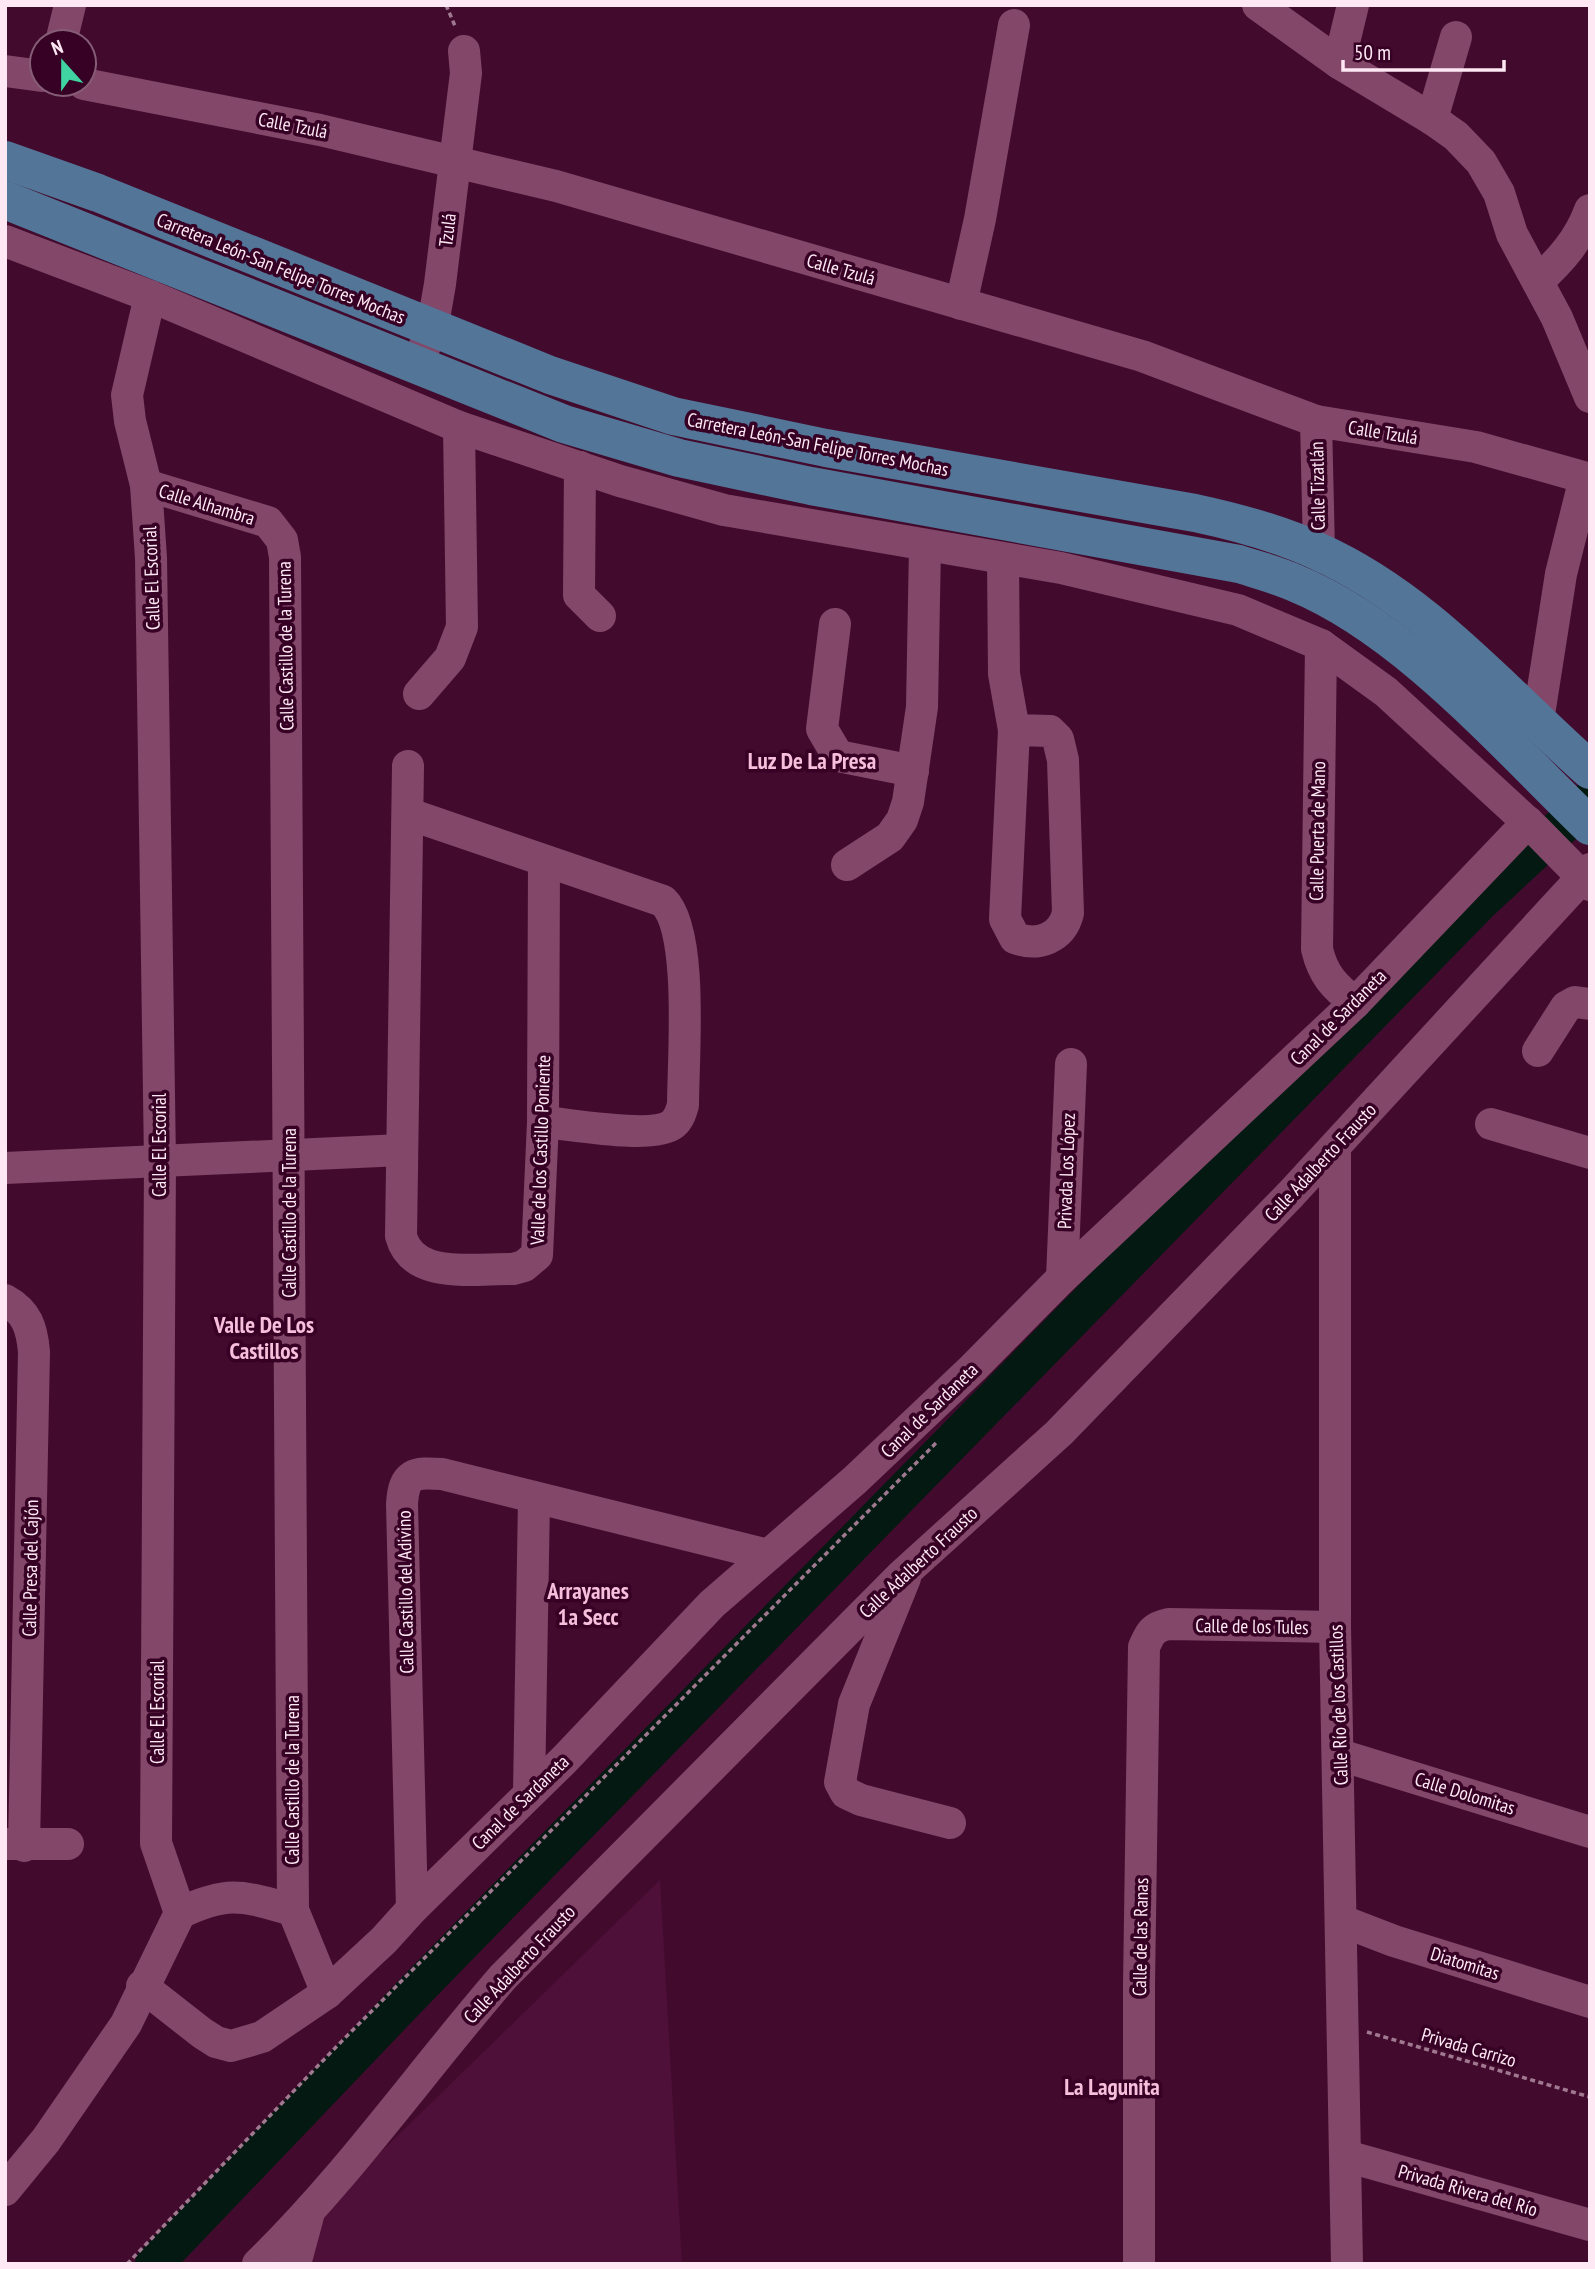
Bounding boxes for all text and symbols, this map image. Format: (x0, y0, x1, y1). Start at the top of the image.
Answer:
north arrow (28, 28, 98, 98)
scale bar (1343, 28, 1504, 72)
text: N (48, 34, 66, 60)
text: 50 m (1354, 39, 1391, 66)
street label: Calle Tzulá (256, 107, 330, 143)
street label: Carretera León-San Felipe Torres Mochas (153, 207, 409, 329)
street label: Tzulá (433, 212, 461, 248)
street label: Calle Tzulá (804, 248, 878, 290)
street label: Carretera León-San Felipe Torres Mochas (685, 407, 951, 481)
street label: Calle Tzulá (1347, 415, 1419, 449)
street label: Calle Tizatlán (1304, 441, 1330, 531)
street label: Calle Alhambra (156, 478, 258, 530)
street label: Calle El Escorial (137, 525, 165, 630)
street label: Calle Castillo de la Turena (272, 561, 298, 731)
district label: Luz De La Presa (748, 746, 876, 775)
street label: Calle Puerta de Mano (1304, 761, 1330, 901)
street label: Canal de Sardaneta (1285, 964, 1391, 1070)
street label: Valle de los Castillo Poniente (525, 1054, 555, 1246)
street label: Calle El Escorial (147, 1092, 171, 1197)
street label: Calle Adalberto Frausto (1259, 1098, 1381, 1226)
street label: Privada Los López (1052, 1112, 1080, 1229)
street label: Calle Castillo de la Turena (277, 1128, 301, 1298)
district label: Valle De Los Castillos (213, 1310, 314, 1365)
street label: Canal de Sardaneta (875, 1357, 983, 1463)
street label: Calle Presa del Cajón (17, 1499, 43, 1637)
street label: Calle Adalberto Frausto (854, 1501, 982, 1623)
street label: Calle Castillo del Adivino (392, 1510, 418, 1674)
district label: Arrayanes 1a Secc (546, 1576, 629, 1631)
street label: Calle de los Tules (1195, 1613, 1309, 1639)
street label: Calle Río de los Castillos (1323, 1624, 1353, 1786)
street label: Calle El Escorial (145, 1659, 169, 1764)
street label: Calle Castillo de la Turena (280, 1695, 304, 1865)
street label: Canal de Sardaneta (466, 1749, 574, 1855)
street label: Calle Dolomitas (1412, 1766, 1518, 1820)
street label: Calle de las Ranas (1127, 1878, 1153, 1996)
street label: Calle Adalberto Frausto (458, 1900, 580, 2028)
street label: Diatomitas (1428, 1941, 1502, 1985)
street label: Privada Carrizo (1419, 2022, 1519, 2072)
district label: La Lagunita (1064, 2072, 1160, 2101)
street label: Privada Rivera del Río (1396, 2159, 1540, 2221)

